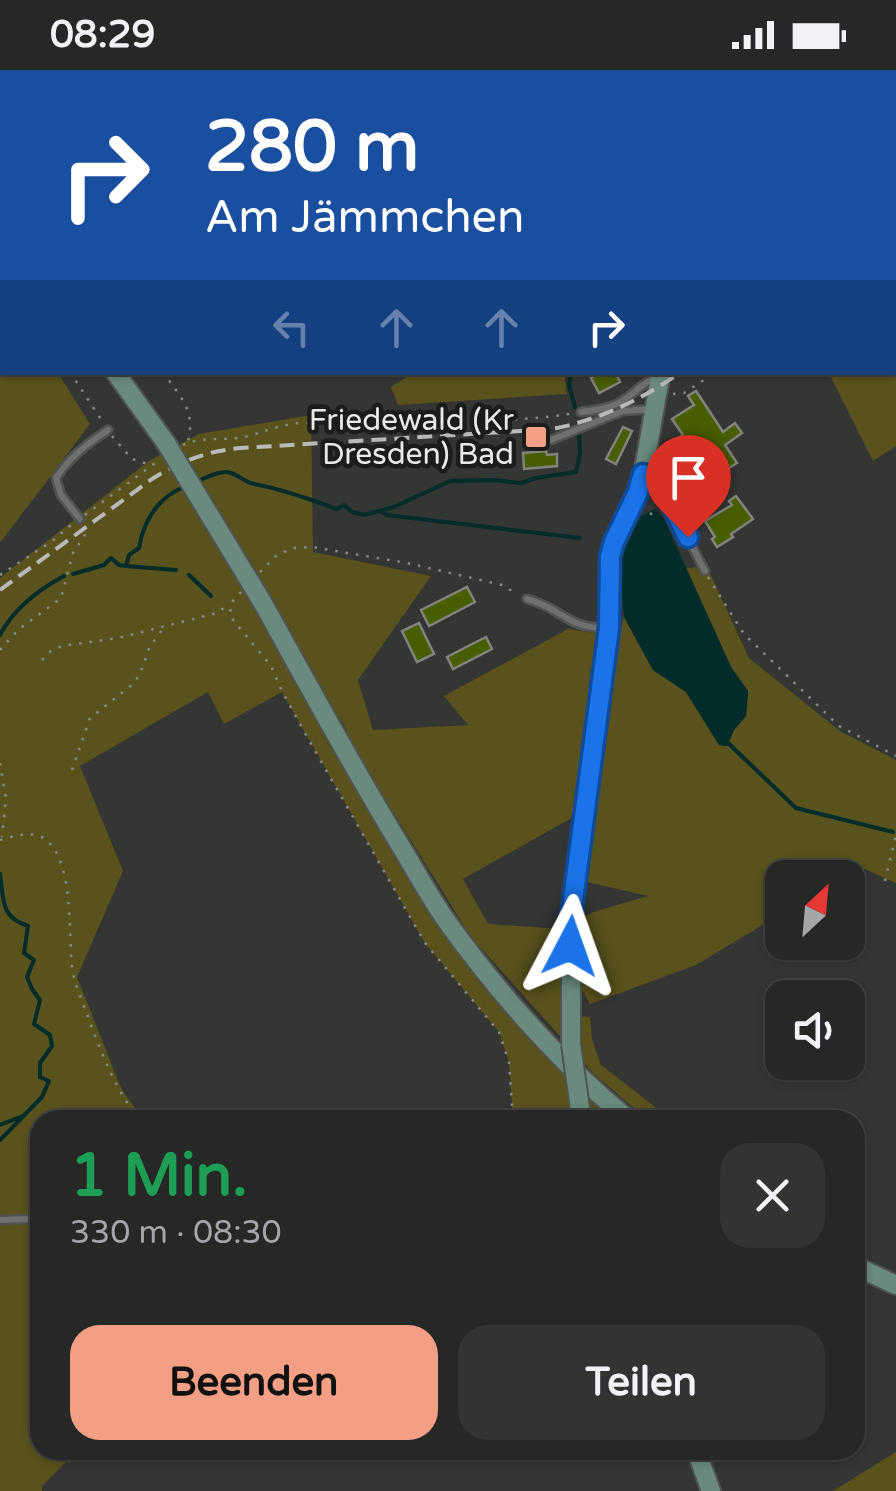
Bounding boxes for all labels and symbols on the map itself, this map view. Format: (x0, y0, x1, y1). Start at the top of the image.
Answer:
place label: Friedewald (Kr Dresden) Bad (309, 402, 515, 473)
marker: Friedewald (Kr Dresden) Bad (523, 424, 549, 450)
pin (646, 435, 731, 538)
north arrow (765, 860, 865, 960)
position arrow (518, 894, 622, 998)

